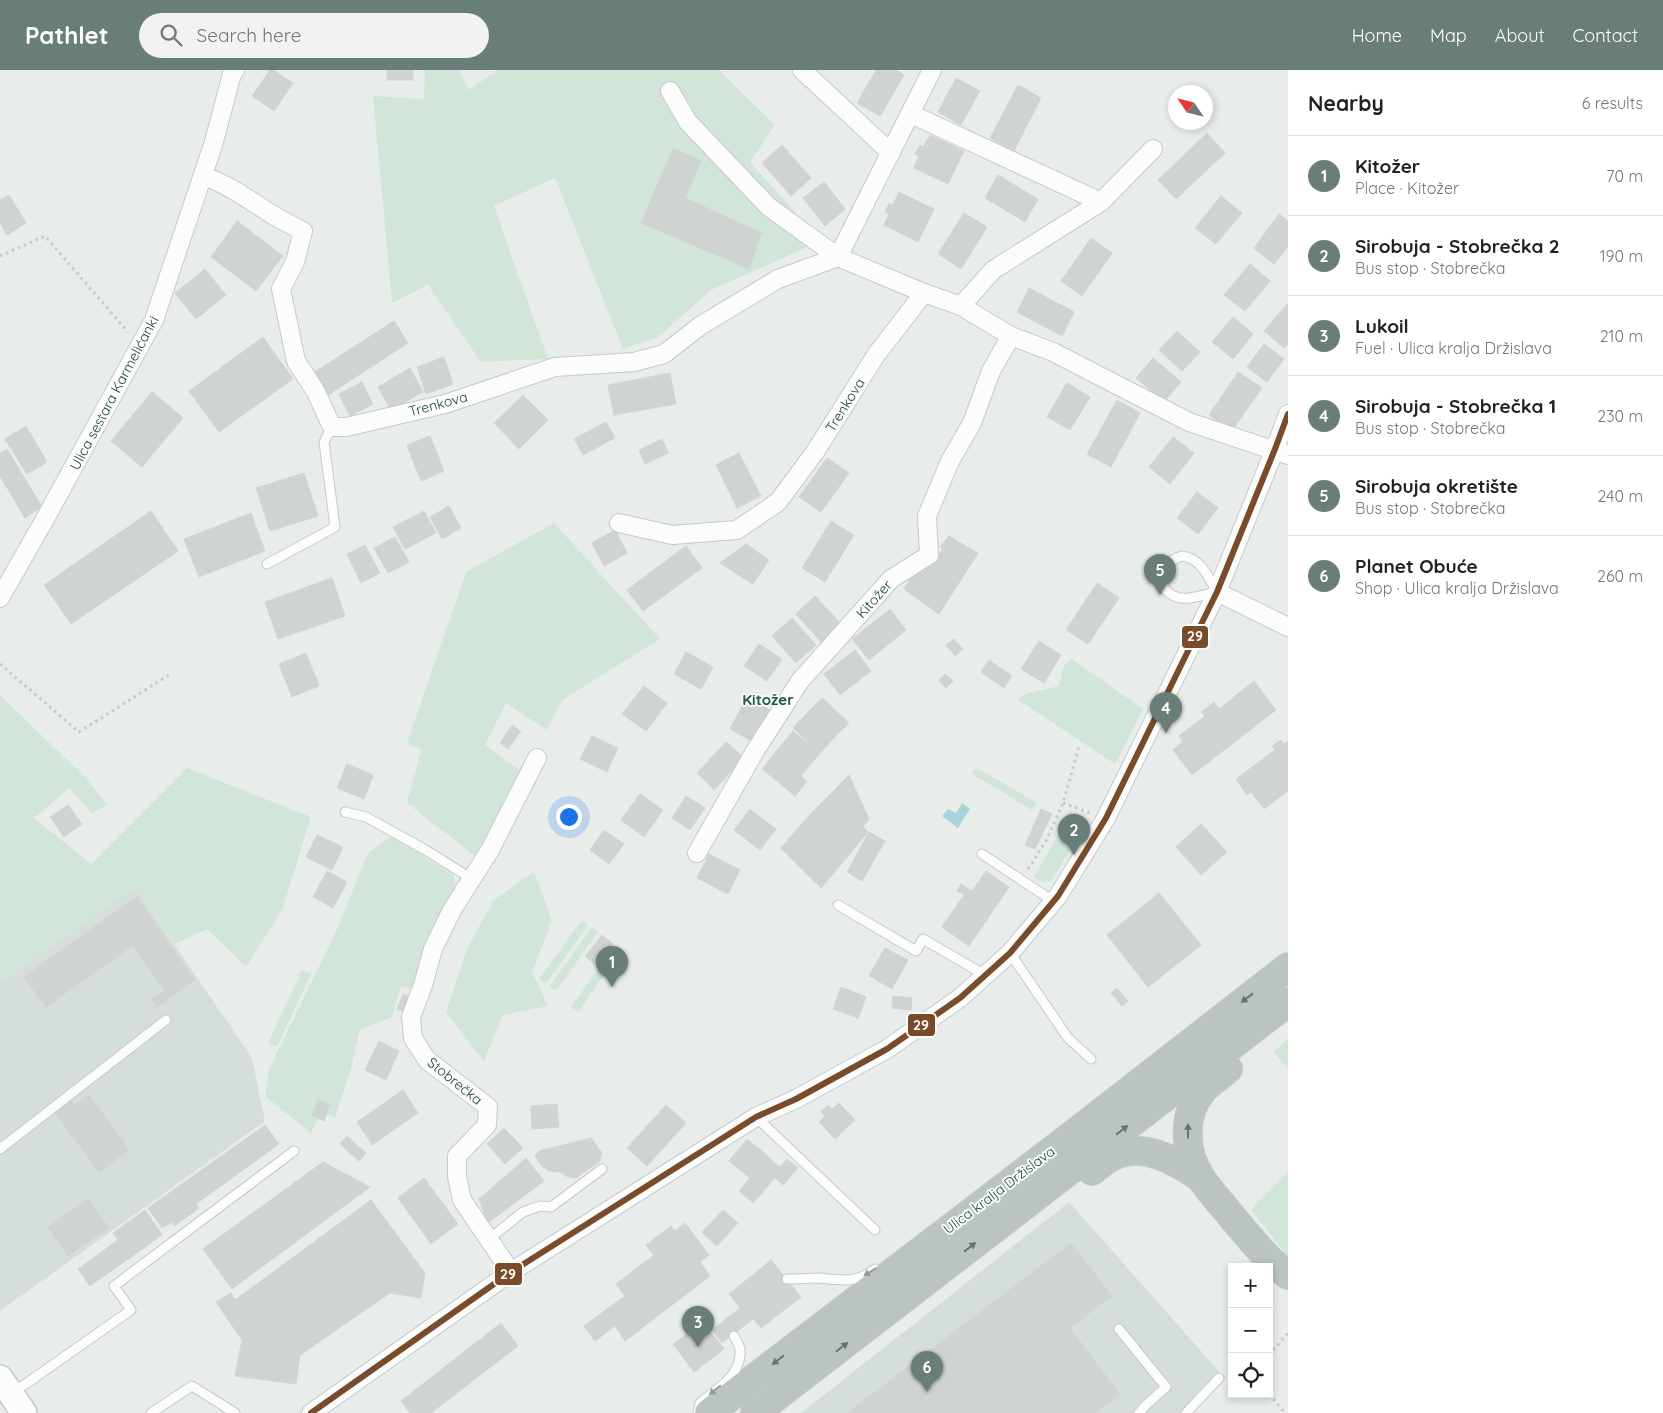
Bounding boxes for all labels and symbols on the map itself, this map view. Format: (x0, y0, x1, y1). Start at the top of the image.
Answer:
north arrow (1168, 85, 1213, 130)
street label: Ulica sestara Karmelićanki (66, 313, 162, 473)
street label: Trenkova (821, 375, 869, 435)
street label: Trenkova (407, 388, 469, 420)
pin: 5 (1144, 554, 1176, 595)
street label: Kitožer (852, 576, 896, 622)
line badge: 29 (1181, 625, 1209, 649)
text: 29 (1187, 627, 1203, 645)
district label: Kitožer (742, 690, 794, 709)
pin: 4 (1150, 692, 1182, 733)
your location (556, 804, 582, 830)
pin: 2 (1058, 814, 1090, 855)
pin: 1 (596, 946, 628, 987)
one-way arrow (1241, 993, 1254, 1004)
line badge: 29 (907, 1013, 936, 1037)
text: 29 (913, 1016, 929, 1034)
street label: Stobrečka (424, 1053, 486, 1109)
one-way arrow (1184, 1122, 1192, 1138)
one-way arrow (1115, 1125, 1128, 1136)
street label: Ulica kralja Držislava (940, 1142, 1058, 1238)
one-way arrow (963, 1242, 976, 1253)
line badge: 29 (494, 1262, 523, 1286)
text: 29 (500, 1265, 516, 1283)
one-way arrow (863, 1268, 876, 1277)
pin: 3 (682, 1306, 714, 1347)
one-way arrow (835, 1341, 848, 1352)
pin: 6 (911, 1351, 943, 1392)
one-way arrow (772, 1355, 785, 1366)
one-way arrow (709, 1385, 722, 1396)

